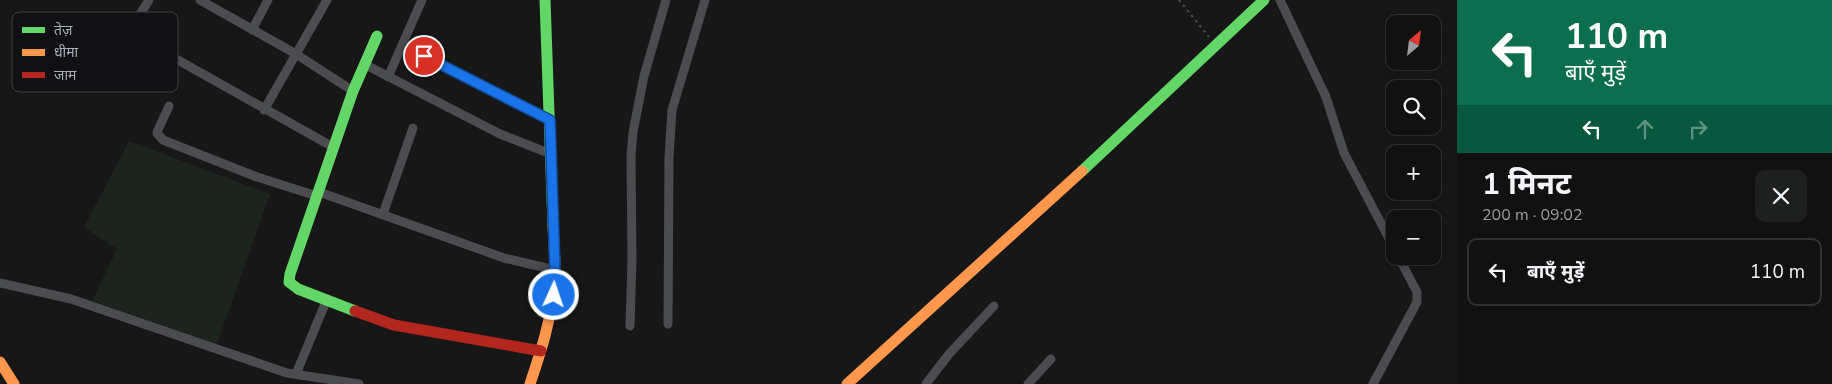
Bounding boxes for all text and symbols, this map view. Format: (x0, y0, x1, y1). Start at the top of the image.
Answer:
legend (12, 12, 178, 92)
text: 110 m (1565, 13, 1668, 60)
north arrow (1386, 15, 1441, 70)
map controls (1386, 15, 1441, 265)
icon: left (1482, 20, 1547, 85)
text: तेज़ (54, 21, 73, 40)
pin (403, 35, 445, 77)
icon: arrive (410, 42, 438, 70)
text: धीमा (54, 43, 79, 62)
text: बाएँ मुड़ें (1565, 58, 1626, 88)
text: जाम (54, 66, 77, 85)
button: search (1386, 80, 1441, 135)
icon: left (1578, 115, 1606, 143)
icon: ahead (1631, 115, 1659, 143)
icon: right (1684, 115, 1712, 143)
button: + (1386, 145, 1441, 200)
text: 1 मिनट (1482, 164, 1571, 205)
button: close (1755, 170, 1807, 222)
text: 200 m · 09:02 (1482, 204, 1583, 226)
button: − (1386, 210, 1441, 265)
icon: left (1484, 258, 1512, 286)
text: बाएँ मुड़ें (1527, 259, 1584, 285)
text: 110 m (1750, 259, 1805, 285)
position arrow (527, 268, 579, 320)

